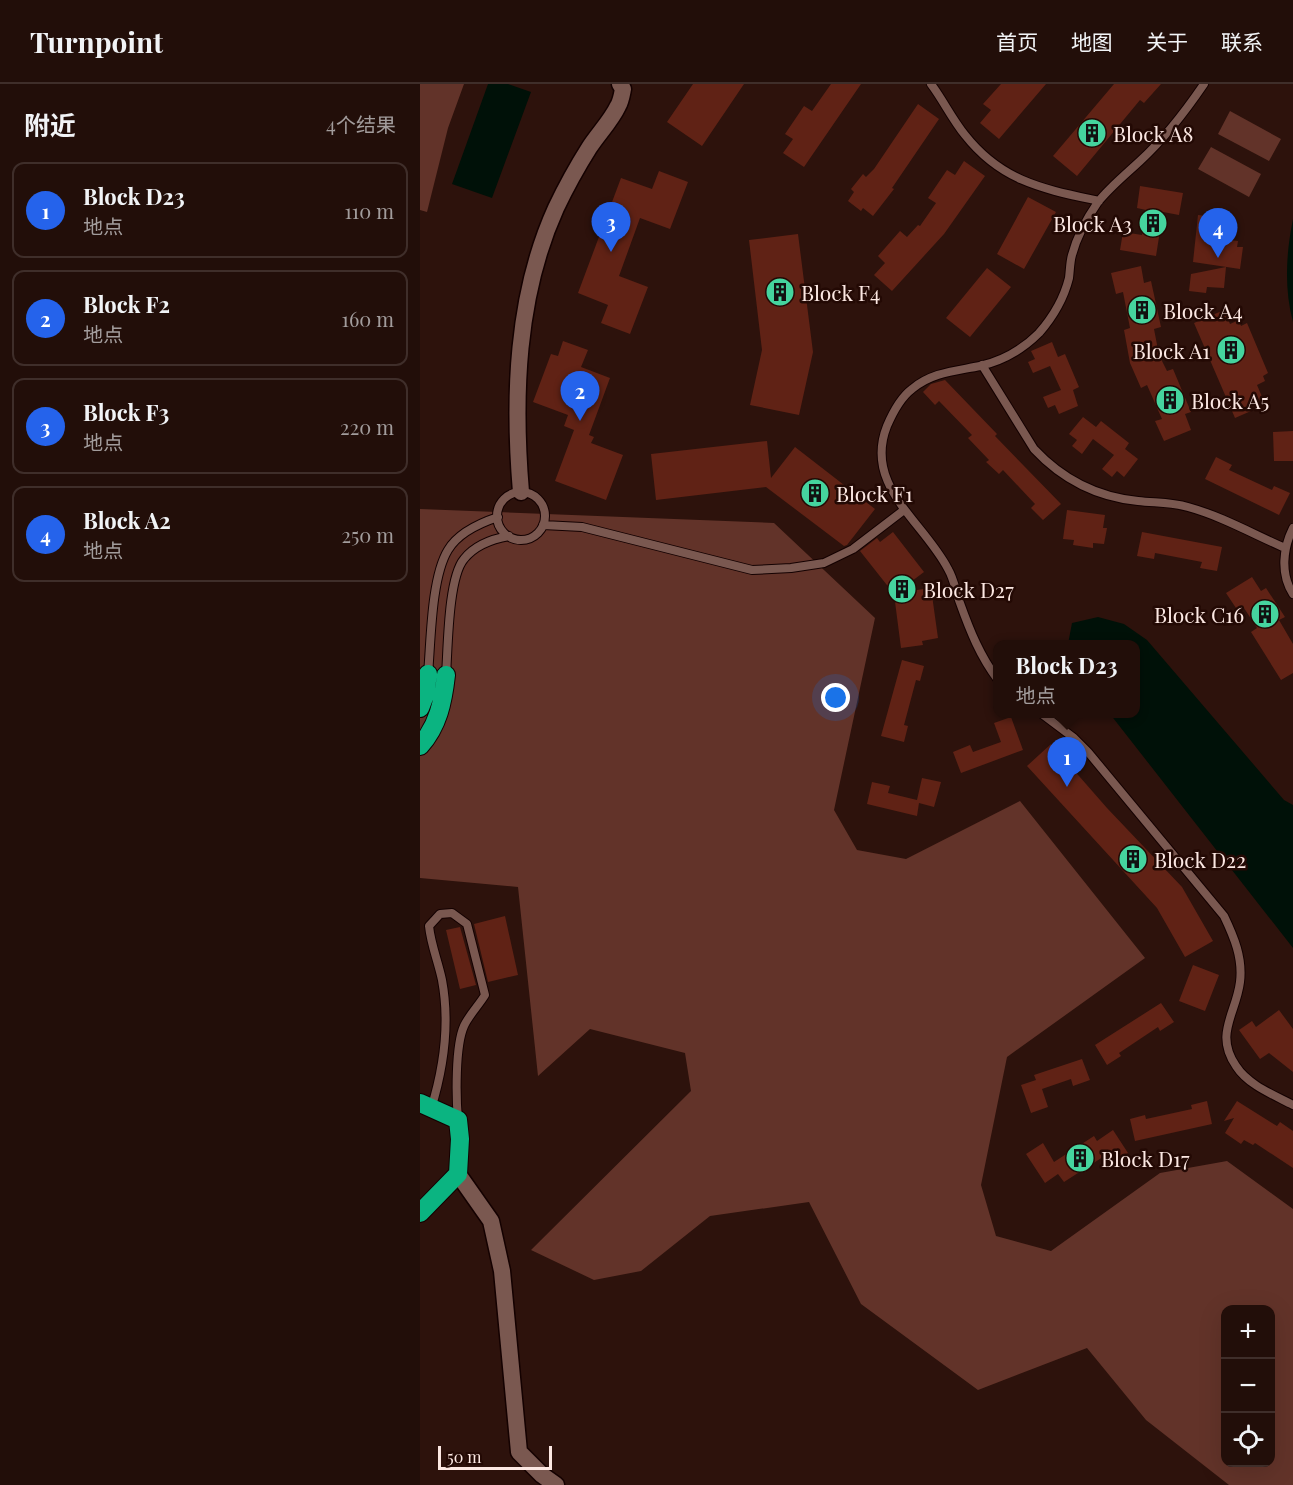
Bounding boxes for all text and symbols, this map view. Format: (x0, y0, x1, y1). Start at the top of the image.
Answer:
text: Turnpoint (30, 23, 163, 60)
text: 首页 (996, 27, 1038, 55)
text: 地图 (1071, 27, 1113, 55)
text: 关于 (1146, 27, 1188, 55)
text: 联系 (1221, 27, 1263, 55)
text: 附近 (24, 107, 76, 142)
text: 4个结果 (326, 110, 396, 137)
building icon: Block A8 (1076, 117, 1108, 149)
place label: Block A8 (1113, 119, 1193, 147)
text: Block D23 (83, 181, 185, 211)
text: 1 (42, 197, 49, 224)
text: 110 m (344, 197, 394, 224)
pin: 3 (592, 202, 630, 252)
building icon: Block A3 (1137, 207, 1169, 239)
pin: 4 (1198, 208, 1238, 258)
place label: Block A3 (1053, 209, 1132, 237)
text: 地点 (83, 212, 123, 239)
building icon: Block F4 (764, 276, 796, 308)
place label: Block F4 (801, 278, 880, 306)
text: Block F2 (83, 289, 170, 319)
building icon: Block A4 (1126, 294, 1158, 326)
place label: Block A4 (1163, 296, 1243, 324)
text: 2 (40, 305, 51, 332)
text: 160 m (342, 305, 394, 332)
text: 地点 (83, 320, 123, 347)
building icon: Block A1 (1215, 334, 1247, 366)
place label: Block A1 (1133, 336, 1210, 364)
pin: 2 (560, 372, 600, 421)
building icon: Block A5 (1154, 384, 1186, 416)
place label: Block A5 (1191, 386, 1269, 414)
text: Block F3 (83, 397, 169, 427)
text: 3 (41, 413, 50, 440)
text: 220 m (340, 413, 394, 440)
text: 地点 (83, 428, 123, 455)
building icon: Block F1 (799, 477, 831, 509)
place label: Block F1 (836, 479, 913, 507)
text: Block A2 (83, 505, 171, 535)
text: 4 (40, 521, 51, 548)
text: 250 m (341, 521, 394, 548)
text: 地点 (83, 536, 123, 563)
building icon: Block D27 (886, 573, 918, 605)
place label: Block D27 (923, 575, 1014, 603)
building icon: Block C16 (1249, 598, 1281, 630)
place label: Block C16 (1154, 600, 1244, 628)
popup (993, 640, 1140, 718)
text: Block D23 (1016, 650, 1117, 680)
text: 地点 (1016, 681, 1056, 708)
your location (821, 683, 850, 712)
pin: 1 (1048, 738, 1086, 787)
building icon: Block D22 (1117, 843, 1149, 875)
place label: Block D22 (1154, 845, 1246, 873)
building icon: Block D17 (1064, 1142, 1096, 1174)
place label: Block D17 (1101, 1144, 1190, 1172)
map controls (1221, 1305, 1275, 1467)
button: + (1221, 1305, 1275, 1359)
button: − (1221, 1359, 1275, 1413)
button: locate (1221, 1413, 1275, 1467)
scale bar (438, 1443, 552, 1470)
text: 50 m (447, 1446, 481, 1467)

